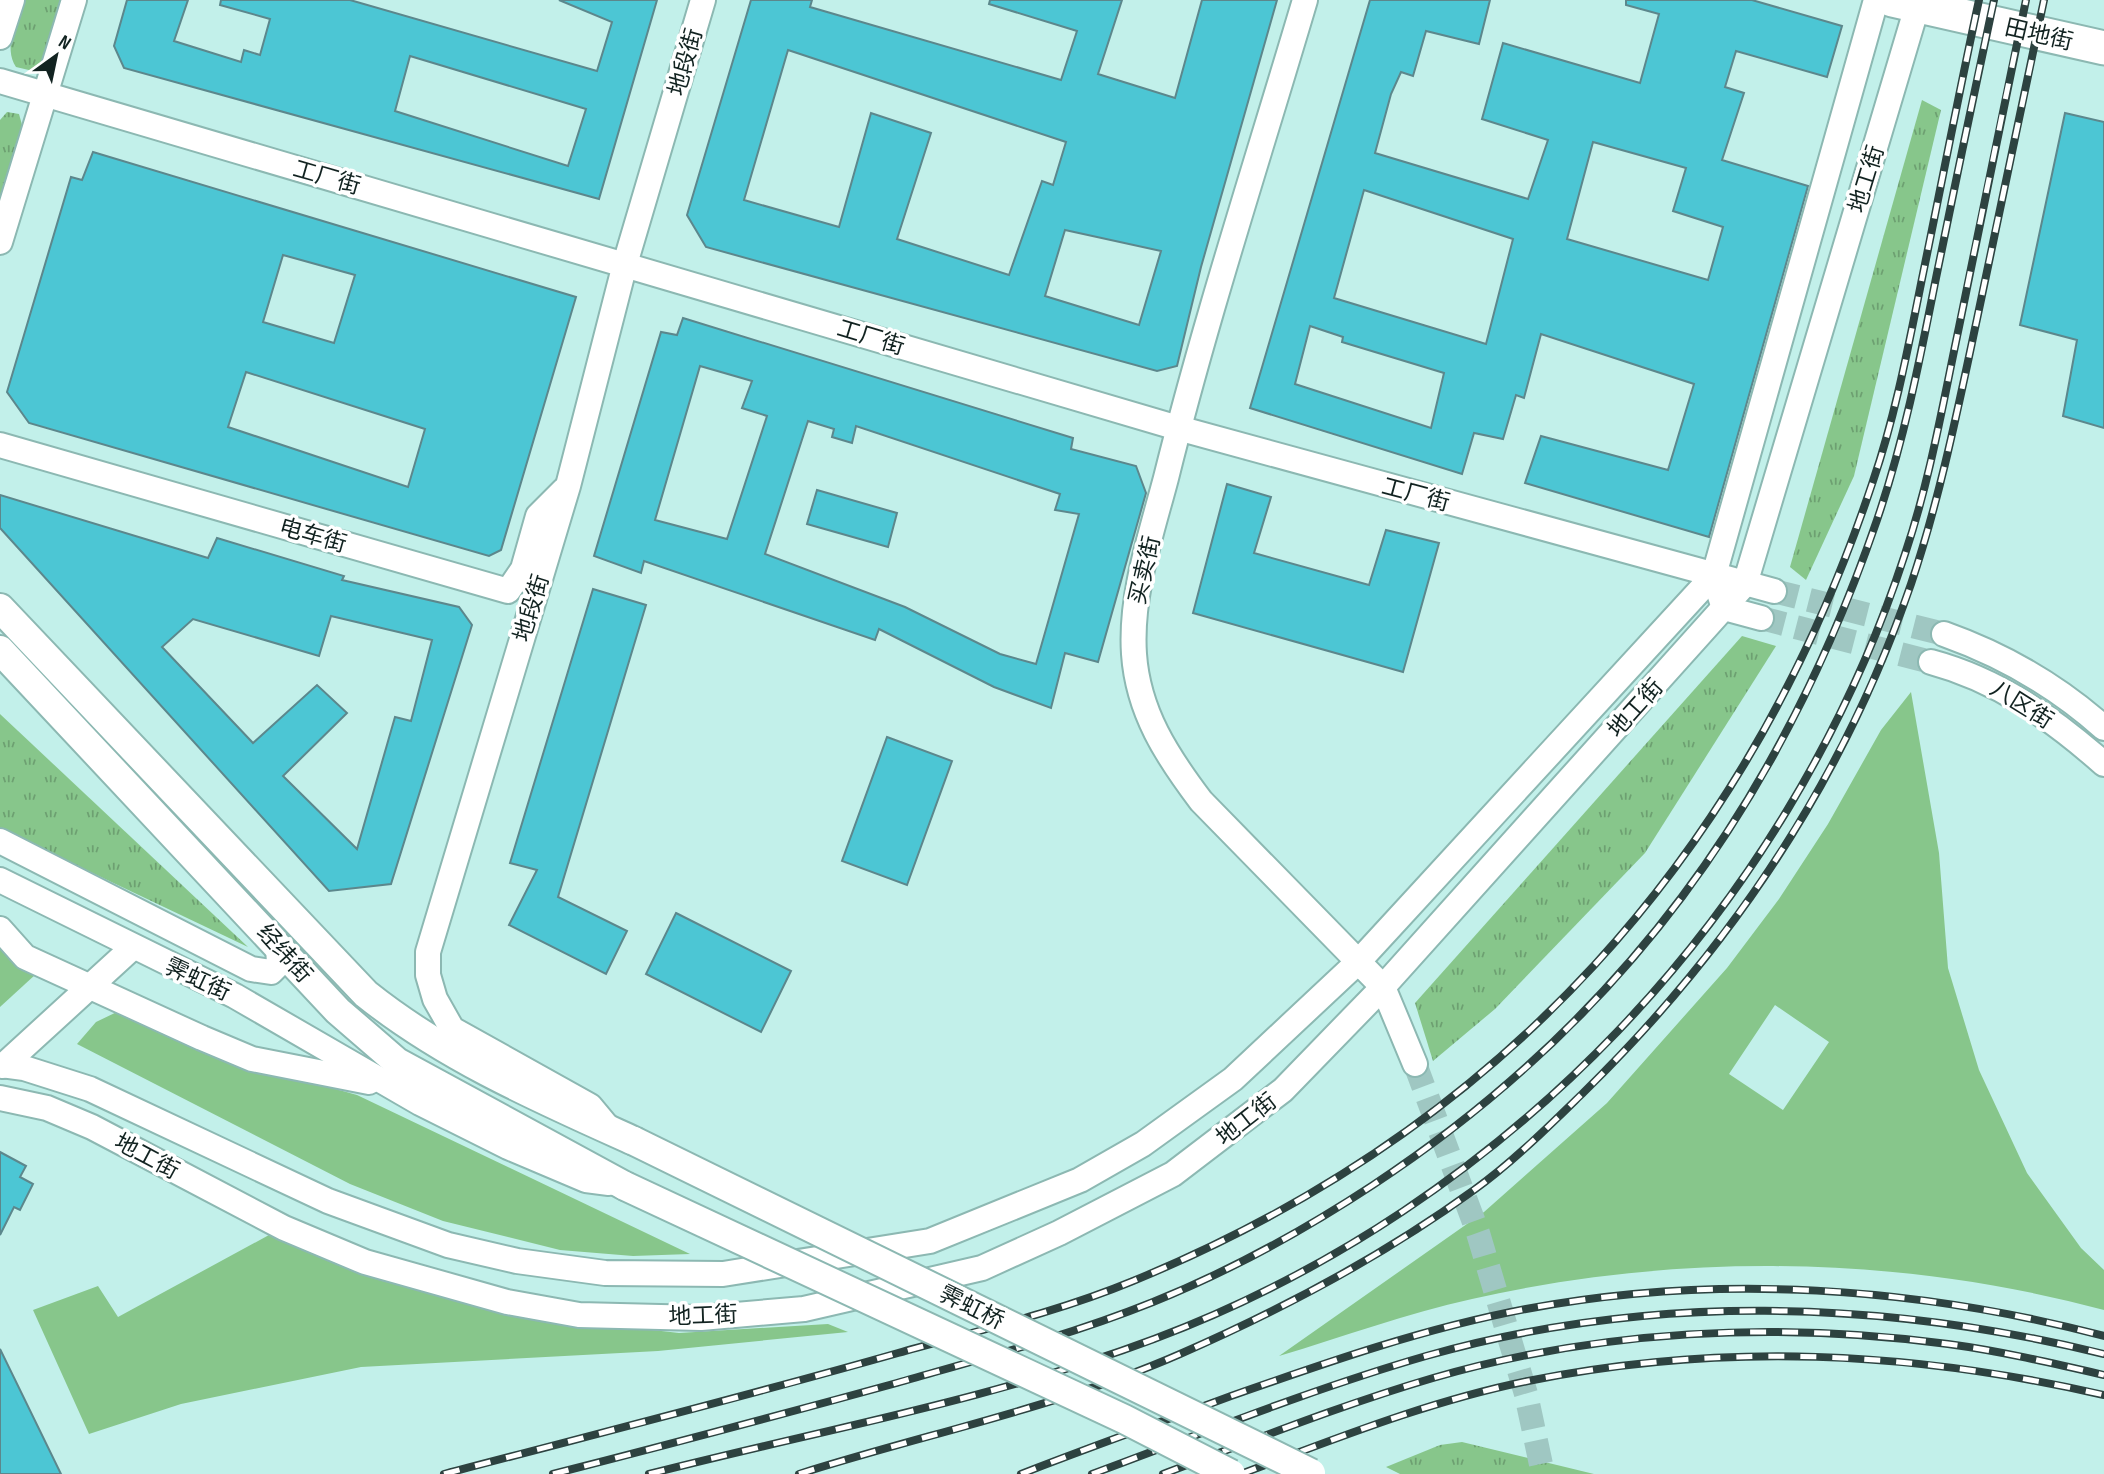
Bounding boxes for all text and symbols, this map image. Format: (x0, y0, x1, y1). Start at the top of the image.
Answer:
street label: 田地街 (2002, 14, 2076, 56)
north arrow (21, 21, 91, 91)
street label: 地段街 (663, 25, 709, 99)
text: N (54, 31, 75, 55)
street label: 地工街 (1843, 142, 1890, 216)
street label: 工厂街 (290, 155, 364, 201)
street label: 工厂街 (834, 314, 908, 361)
street label: 工厂街 (1379, 473, 1453, 517)
street label: 电车街 (276, 513, 350, 559)
street label: 买卖街 (1124, 533, 1166, 607)
street label: 地段街 (508, 571, 555, 645)
street label: 地工街 (1602, 674, 1669, 744)
street label: 八区街 (1985, 675, 2058, 735)
street label: 经纬街 (251, 919, 318, 989)
street label: 霁虹街 (160, 953, 235, 1007)
street label: 地工街 (1211, 1088, 1282, 1152)
street label: 地工街 (109, 1128, 184, 1185)
street label: 霁虹桥 (934, 1280, 1009, 1336)
street label: 地工街 (668, 1301, 738, 1331)

